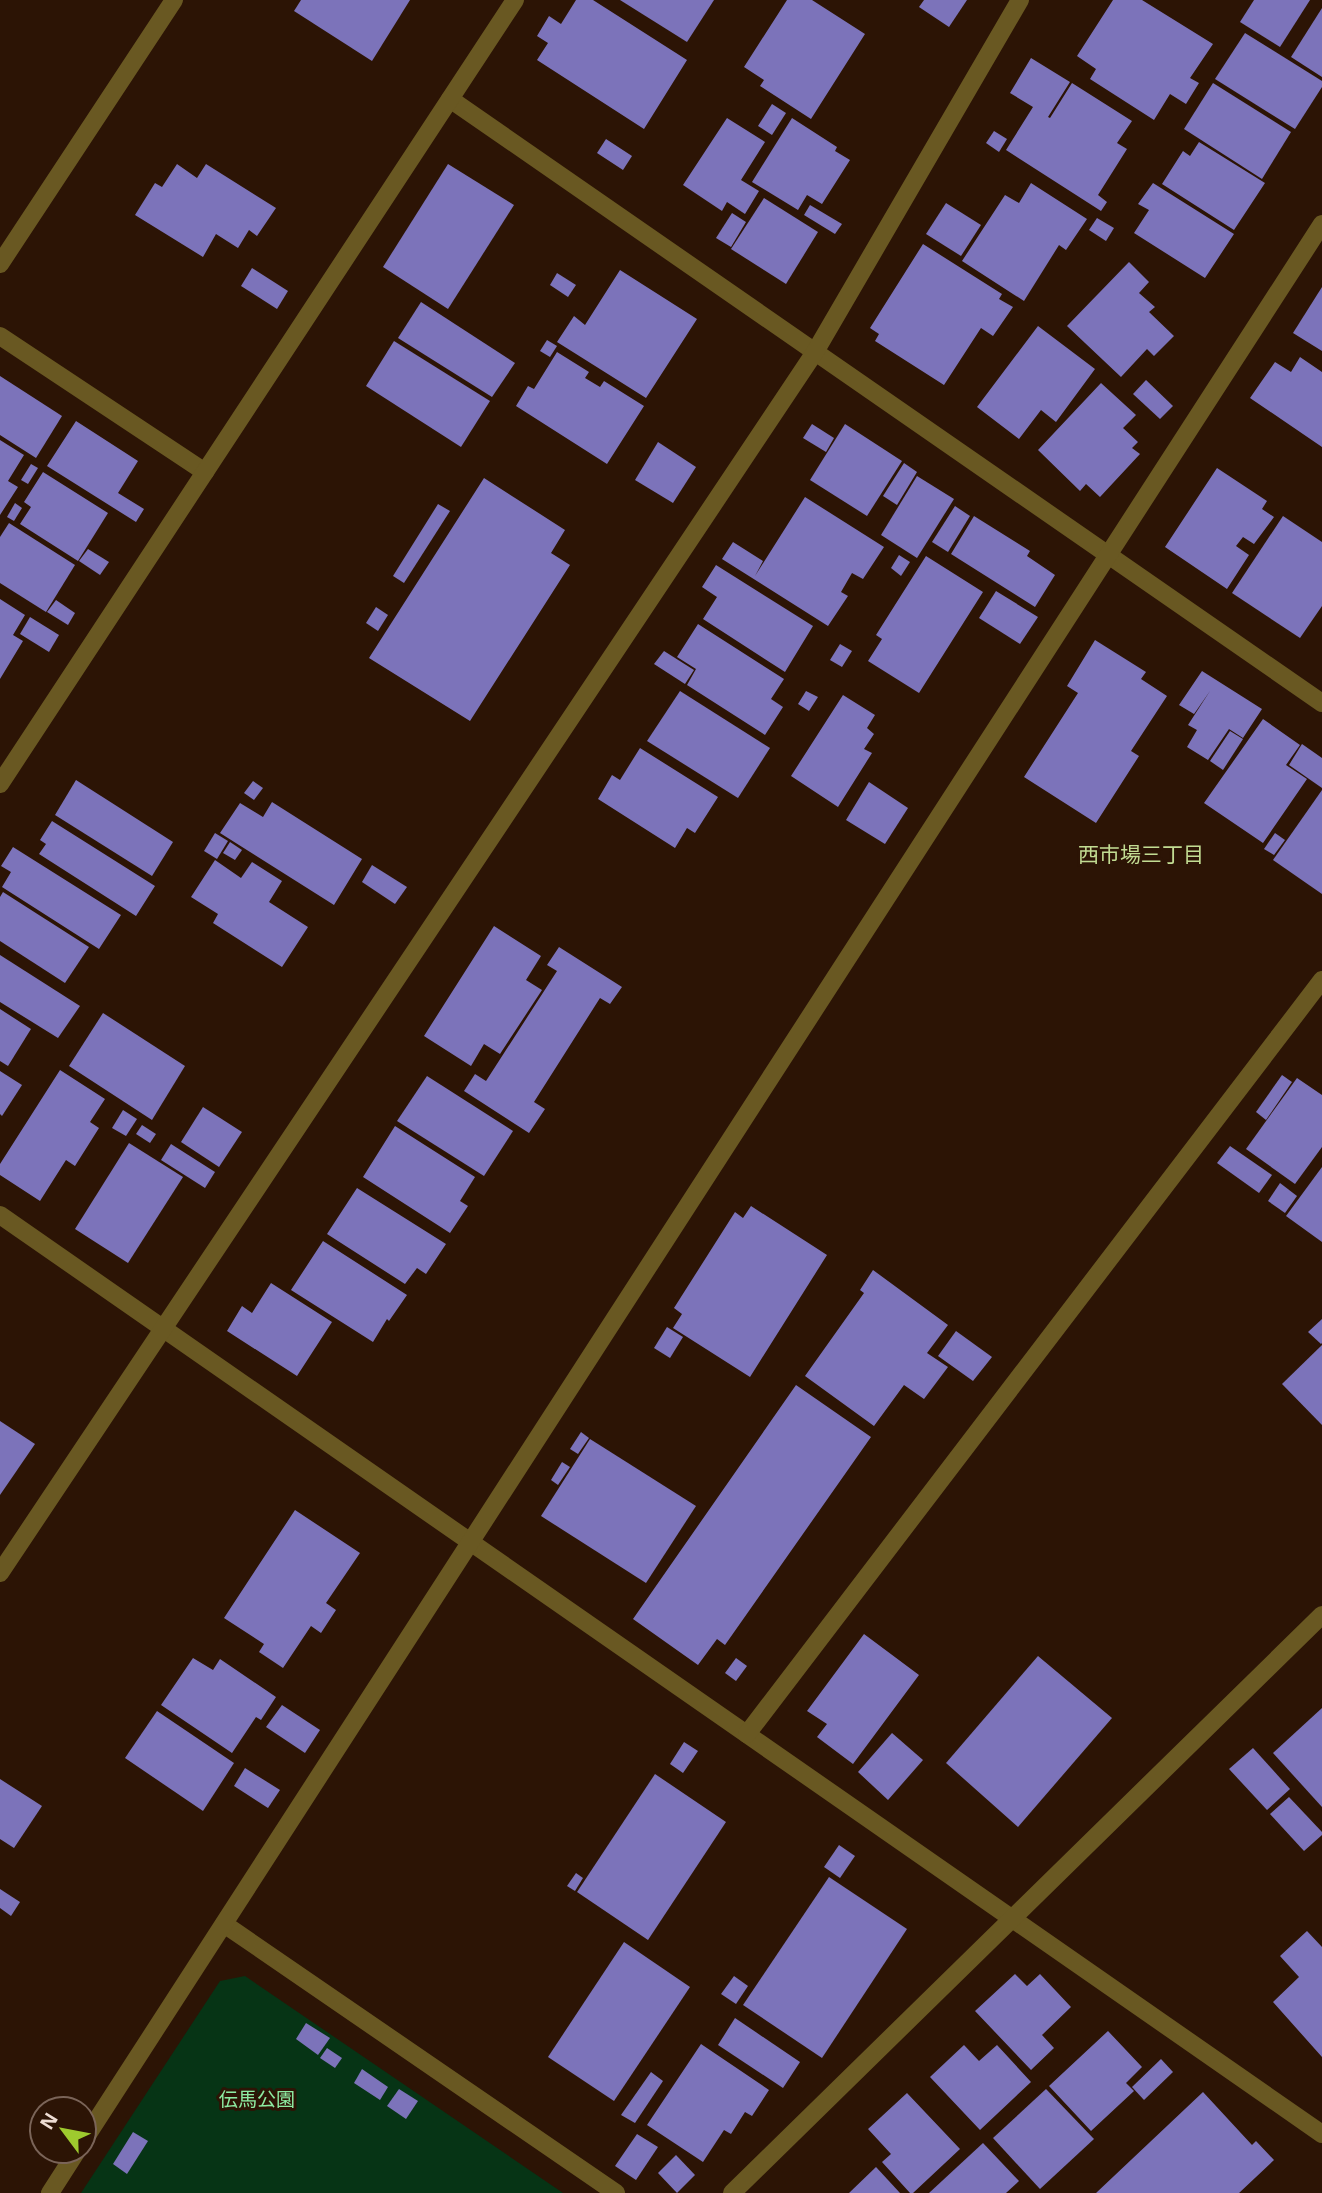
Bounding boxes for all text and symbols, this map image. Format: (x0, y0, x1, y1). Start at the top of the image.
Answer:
district label: 西市場三丁目 (1078, 840, 1204, 868)
park label: 伝馬公園 (219, 2086, 295, 2112)
north arrow (28, 2095, 98, 2165)
text: N (33, 2108, 64, 2134)

